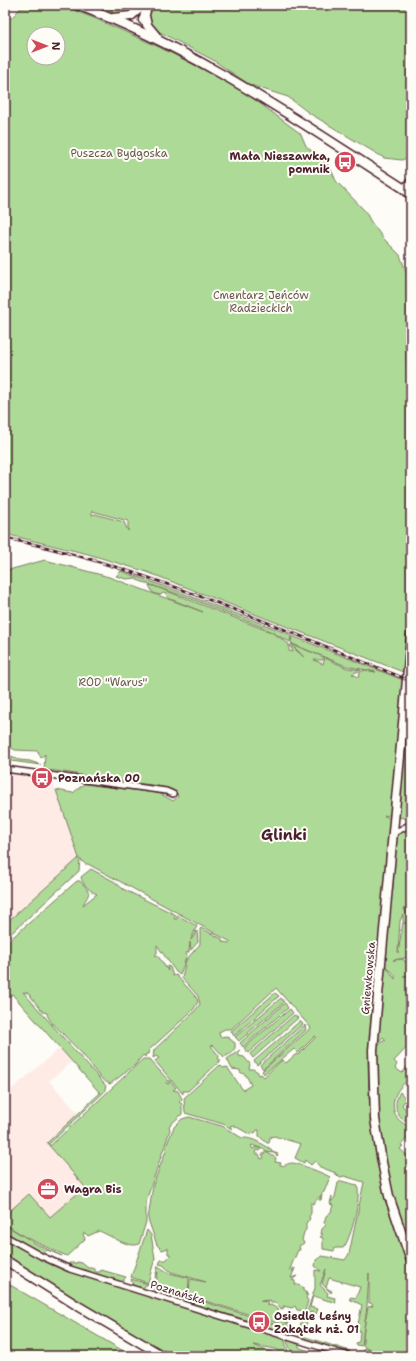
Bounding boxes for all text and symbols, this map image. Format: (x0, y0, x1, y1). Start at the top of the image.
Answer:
north arrow (26, 26, 66, 66)
text: N (48, 42, 63, 51)
park label: Puszcza Bydgoska (70, 146, 168, 161)
place label: Mała Nieszawka, pomnik (230, 149, 330, 177)
bus stop icon: Mała Nieszawka, pomnik (332, 149, 358, 175)
park label: Cmentarz Jeńców Radzieckich (213, 288, 309, 316)
park label: ROD "Warus" (79, 675, 148, 690)
bus stop icon: Poznańska 00 (29, 765, 55, 791)
place label: Poznańska 00 (58, 771, 140, 786)
district label: Glinki (261, 825, 307, 845)
street label: Gniewkowska (358, 941, 379, 1015)
office icon: Wagra Bis (35, 1176, 61, 1202)
place label: Wagra Bis (64, 1182, 122, 1197)
street label: Poznańska (148, 1277, 207, 1308)
bus stop icon: Osiedle Leśny Zakątek nż. 01 (246, 1309, 272, 1335)
place label: Osiedle Leśny Zakątek nż. 01 (274, 1309, 359, 1337)

